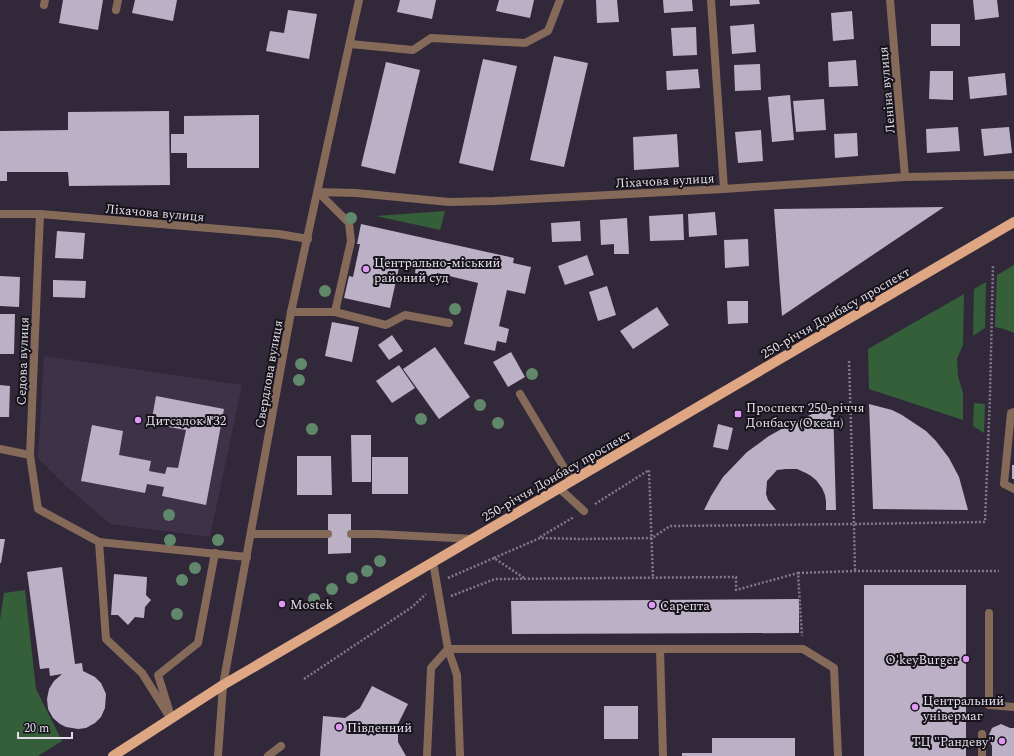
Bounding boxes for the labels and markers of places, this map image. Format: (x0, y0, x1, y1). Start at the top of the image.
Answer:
place label: Центрально-міський районий суд (374, 253, 501, 288)
marker: Центрально-міський районий суд (361, 264, 371, 274)
place label: Проспект 250-річчя Донбасу (Океан) (746, 398, 865, 433)
marker: Проспект 250-річчя Донбасу (Океан) (733, 409, 743, 419)
place label: Дитсадок №32 (146, 411, 226, 431)
marker: Дитсадок №32 (133, 415, 143, 425)
place label: Mostek (290, 595, 333, 615)
place label: Сарепта (660, 596, 710, 616)
marker: Mostek (277, 599, 287, 609)
marker: Сарепта (647, 600, 657, 610)
place label: O'keyBurger (885, 650, 958, 670)
marker: O'keyBurger (961, 654, 971, 664)
place label: Центральний універмаг (922, 691, 1004, 726)
marker: Центральний універмаг (910, 702, 920, 712)
place label: Південний (347, 718, 412, 738)
marker: Південний (334, 722, 344, 732)
place label: ТЦ "Рандеву" (912, 732, 994, 752)
marker: ТЦ "Рандеву" (997, 736, 1007, 746)

